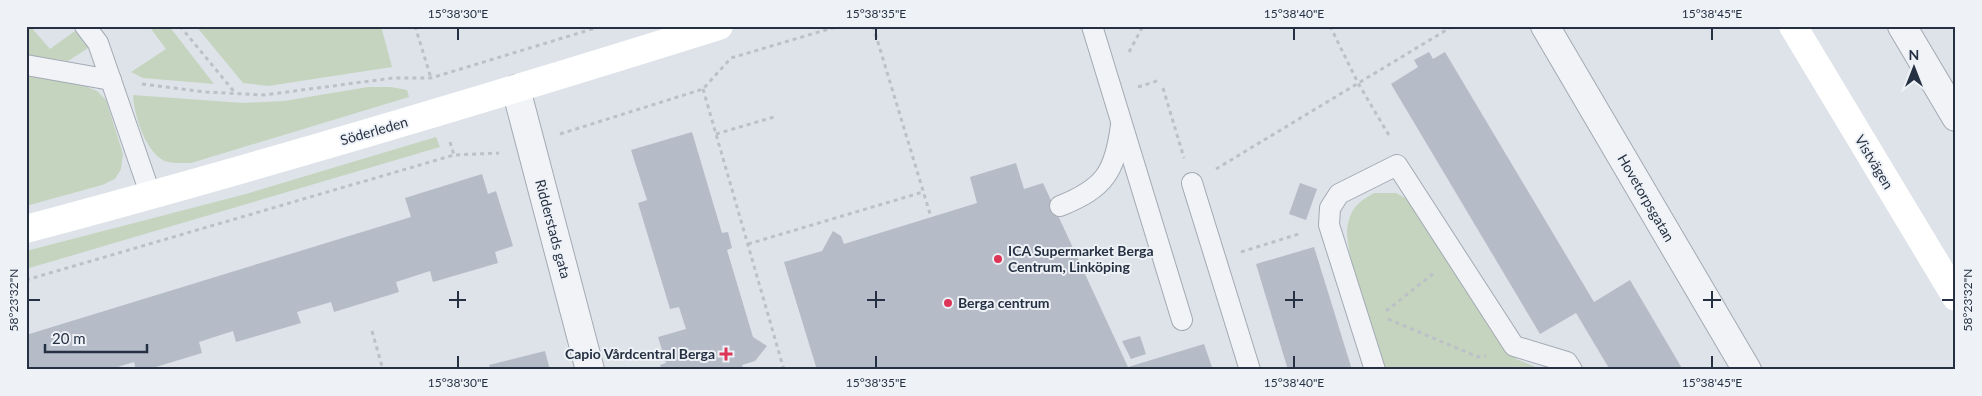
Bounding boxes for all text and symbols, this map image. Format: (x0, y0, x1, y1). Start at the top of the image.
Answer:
text: 15°38'30"E (428, 6, 488, 21)
text: 15°38'35"E (846, 6, 906, 21)
text: 15°38'40"E (1264, 6, 1324, 21)
text: 15°38'45"E (1682, 6, 1742, 21)
north arrow (1890, 42, 1940, 92)
text: N (1909, 46, 1919, 63)
street label: Söderleden (338, 113, 410, 148)
street label: Vistvägen (1852, 132, 1897, 192)
street label: Hovetorpsgatan (1614, 151, 1678, 245)
street label: Ridderstads gata (532, 177, 575, 280)
place label: ICA Supermarket Berga Centrum, Linköping (1008, 242, 1154, 275)
marker: ICA Supermarket Berga Centrum, Linköping (992, 253, 1004, 265)
text: 58°23'32"N (6, 269, 21, 331)
text: 58°23'32"N (1960, 269, 1975, 331)
place label: Berga centrum (958, 294, 1050, 311)
marker: Berga centrum (942, 297, 954, 309)
scale bar (45, 321, 148, 353)
text: 20 m (52, 329, 86, 347)
place label: Capio Vårdcentral Berga (565, 345, 715, 362)
marker: Capio Vårdcentral Berga (719, 347, 733, 361)
text: 15°38'30"E (428, 375, 488, 390)
text: 15°38'35"E (846, 375, 906, 390)
text: 15°38'40"E (1264, 375, 1324, 390)
text: 15°38'45"E (1682, 375, 1742, 390)

